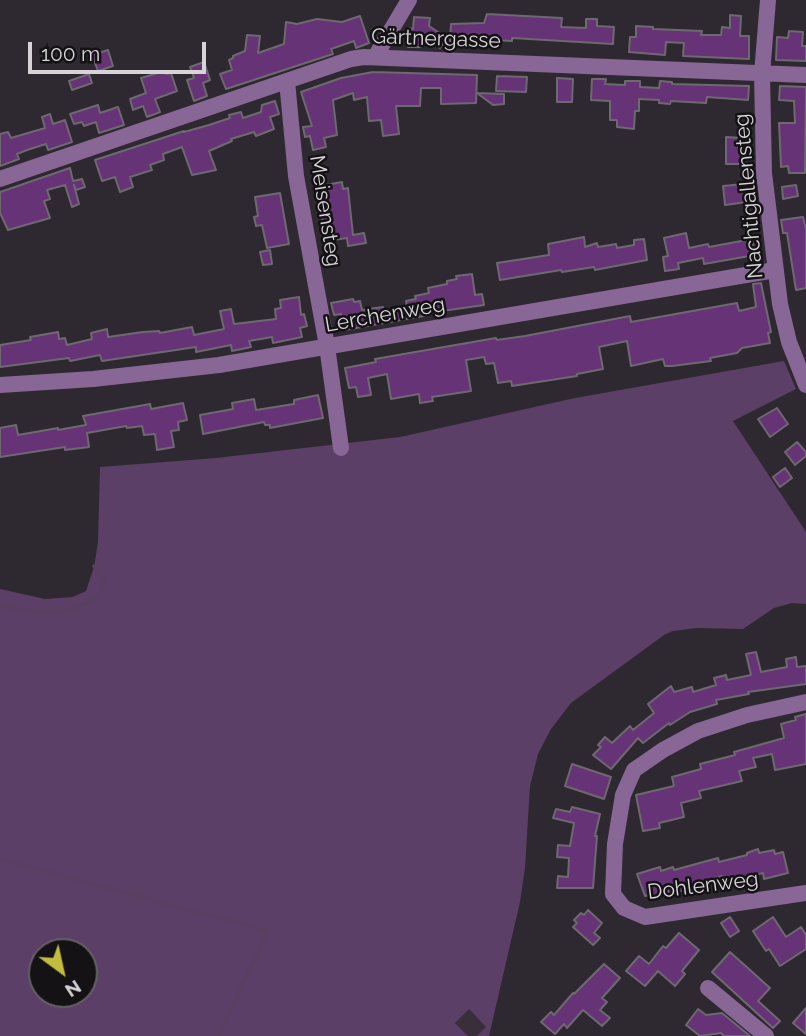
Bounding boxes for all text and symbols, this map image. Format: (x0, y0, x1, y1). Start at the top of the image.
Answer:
street label: Gärtnergasse (371, 24, 501, 54)
scale bar (32, 28, 210, 72)
text: 100 m (41, 41, 100, 66)
street label: Nachtigallensteg (729, 112, 769, 280)
street label: Meisensteg (304, 154, 346, 268)
street label: Lerchenweg (323, 292, 447, 338)
street label: Dohlenweg (646, 867, 760, 905)
north arrow (28, 938, 98, 1008)
text: N (61, 976, 85, 1002)

